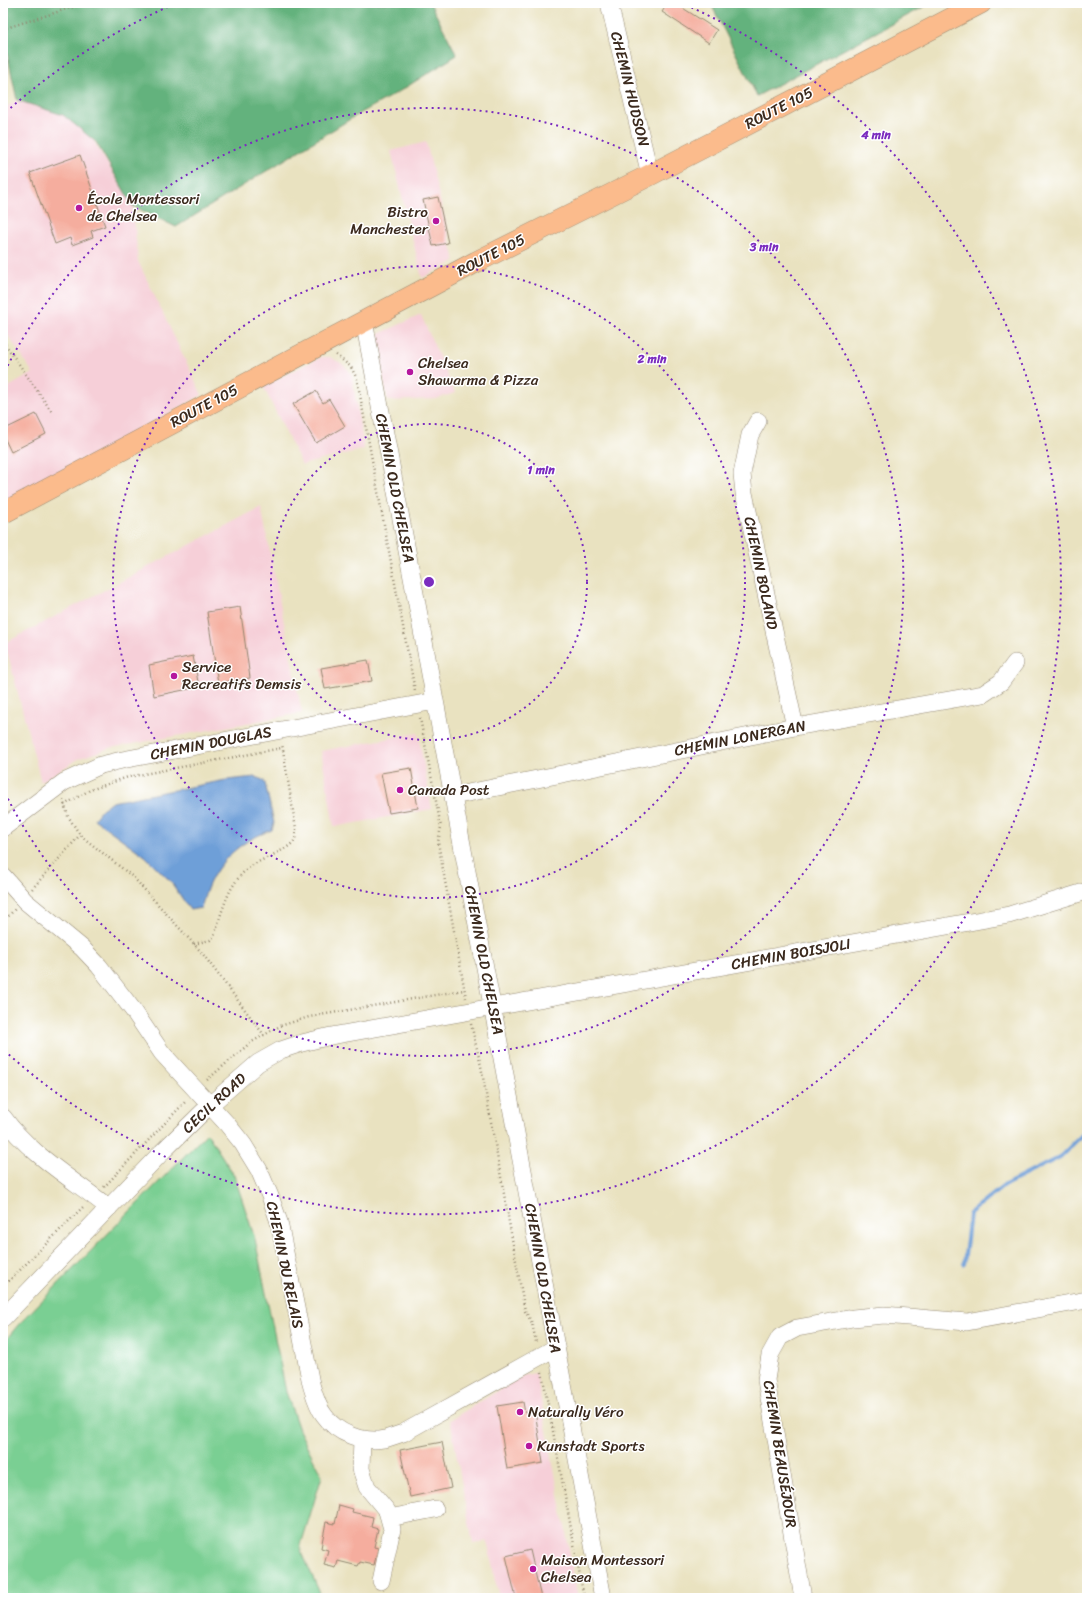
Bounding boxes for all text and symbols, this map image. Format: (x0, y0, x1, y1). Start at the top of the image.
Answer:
street label: CHEMIN HUDSON (603, 29, 657, 150)
street label: ROUTE 105 (740, 80, 818, 136)
text: 4 min (860, 124, 891, 146)
place label: École Montessori de Chelsea (87, 186, 200, 229)
place label: Bistro Manchester (350, 199, 429, 242)
marker: École Montessori de Chelsea (74, 203, 84, 213)
marker: Bistro Manchester (431, 216, 441, 226)
street label: ROUTE 105 (452, 227, 530, 283)
text: 3 min (749, 236, 779, 258)
text: 2 min (636, 348, 667, 370)
place label: Chelsea Shawarma & Pizza (418, 350, 539, 393)
marker: Chelsea Shawarma & Pizza (405, 367, 415, 377)
street label: ROUTE 105 (165, 377, 243, 435)
street label: CHEMIN OLD CHELSEA (368, 411, 422, 565)
text: 1 min (527, 459, 555, 481)
street label: CHEMIN BOLAND (736, 514, 786, 632)
centre of rings (422, 575, 436, 589)
place label: Service Recreatifs Demsis (182, 654, 302, 697)
marker: Service Recreatifs Demsis (169, 671, 179, 681)
street label: CHEMIN LONERGAN (672, 712, 809, 764)
street label: CHEMIN DOUGLAS (148, 718, 275, 768)
place label: Canada Post (408, 777, 490, 803)
marker: Canada Post (395, 785, 405, 795)
street label: CHEMIN OLD CHELSEA (457, 883, 511, 1037)
street label: CHEMIN BOISJOLI (729, 931, 853, 977)
street label: CECIL ROAD (176, 1066, 252, 1140)
street label: CHEMIN DU RELAIS (259, 1199, 311, 1332)
street label: CHEMIN OLD CHELSEA (517, 1201, 569, 1355)
street label: CHEMIN BEAUSÉJOUR (756, 1378, 804, 1530)
place label: Naturally Véro (528, 1399, 624, 1425)
marker: Naturally Véro (515, 1407, 525, 1417)
place label: Kunstadt Sports (537, 1433, 646, 1459)
marker: Kunstadt Sports (524, 1441, 534, 1451)
place label: Maison Montessori Chelsea (541, 1547, 665, 1590)
marker: Maison Montessori Chelsea (528, 1564, 538, 1574)

